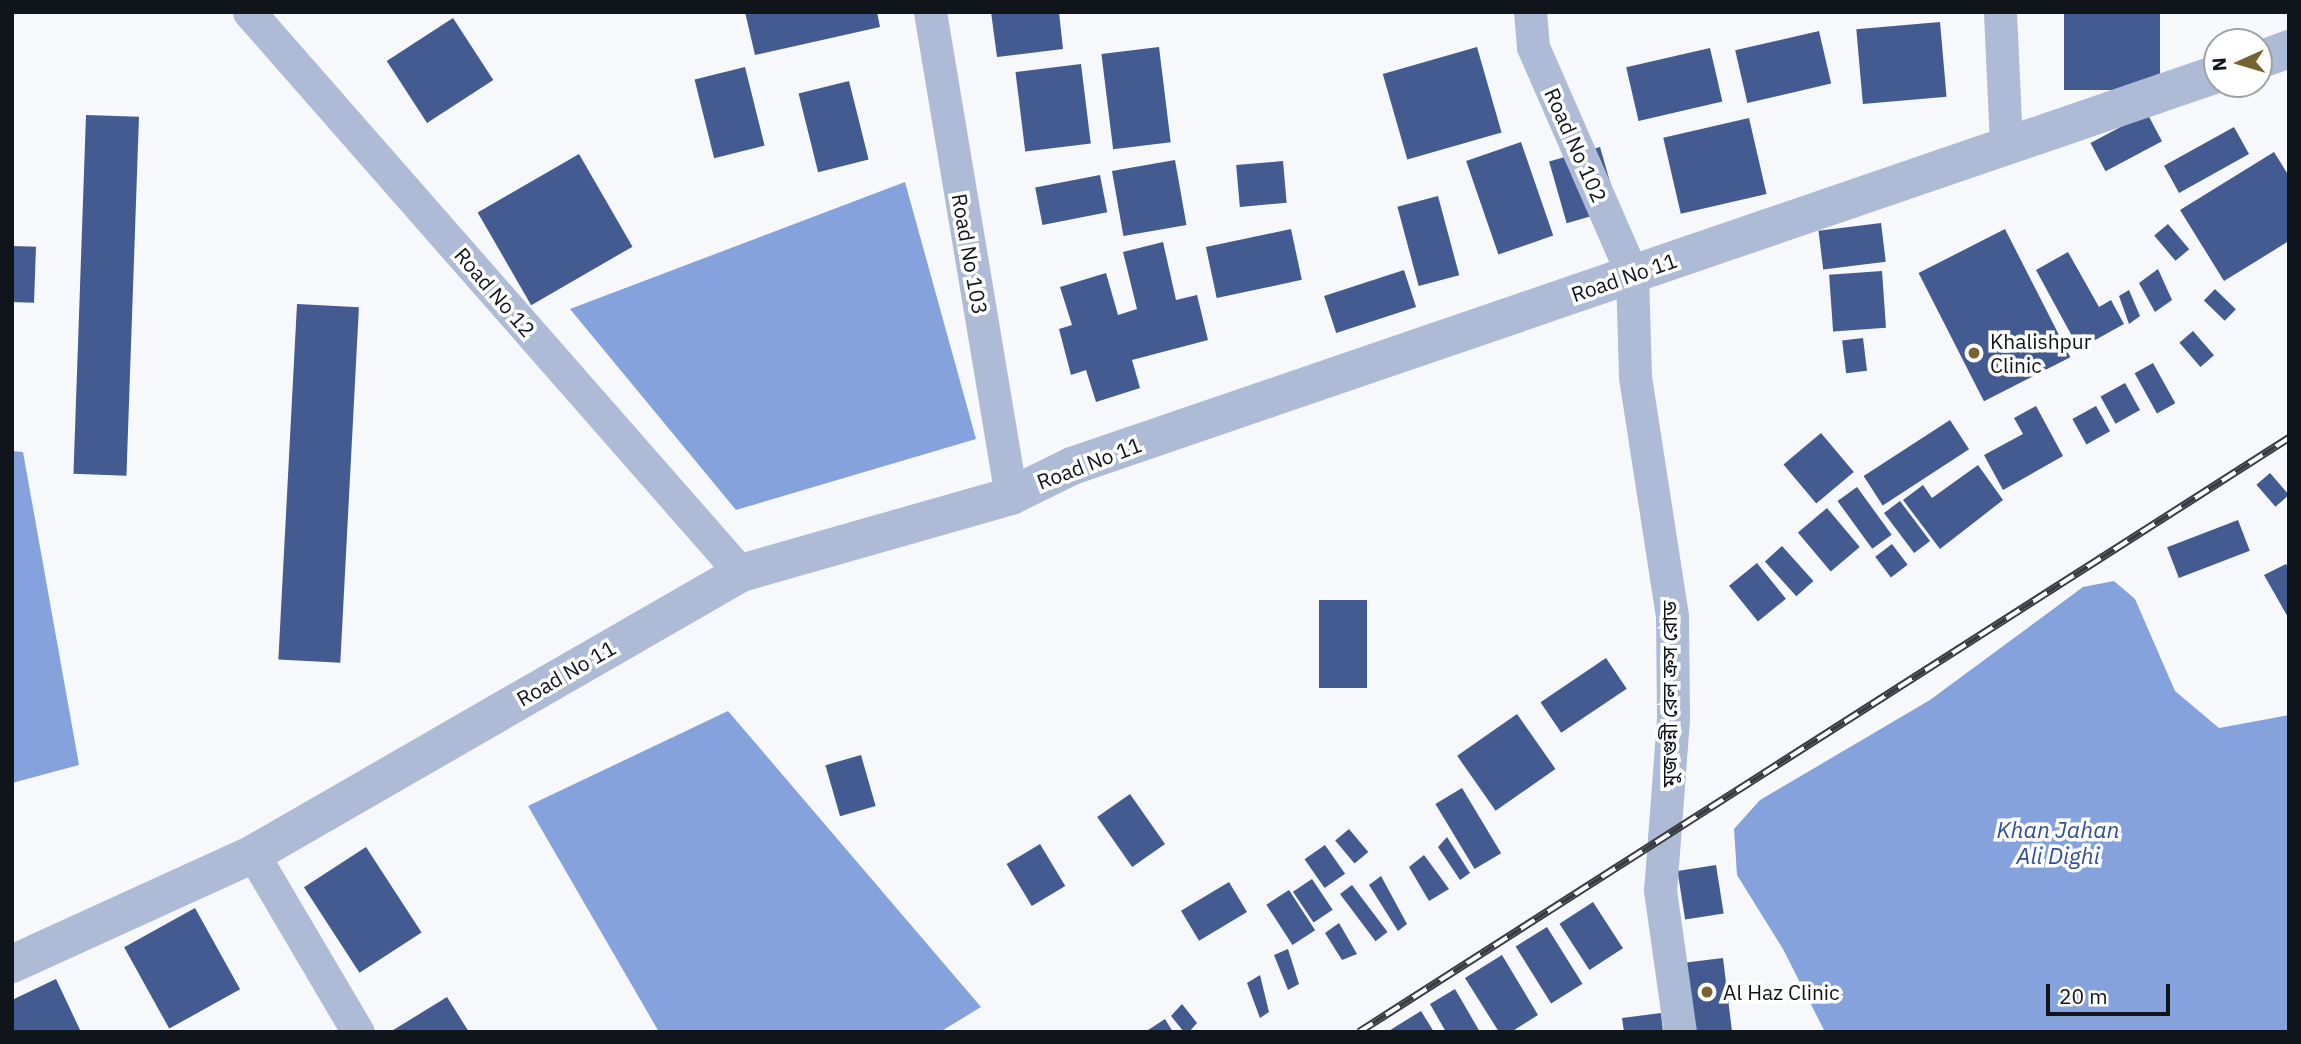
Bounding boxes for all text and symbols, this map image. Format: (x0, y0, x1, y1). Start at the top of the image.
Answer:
north arrow (2203, 28, 2273, 98)
text: N (2207, 57, 2231, 72)
street label: Road No 102 (1540, 84, 1612, 206)
street label: Road No 103 (947, 191, 993, 317)
street label: Road No 12 (449, 242, 541, 342)
street label: Road No 11 (1568, 247, 1680, 307)
place label: Khalishpur Clinic (1990, 328, 2091, 378)
marker: Khalishpur Clinic (1964, 343, 1984, 363)
street label: Road No 11 (1033, 432, 1145, 494)
street label: মুজগুন্নী রেল ক্রস রোড (1656, 601, 1682, 787)
street label: Road No 11 (512, 635, 620, 711)
water label: Khan Jahan Ali Dighi (1996, 815, 2120, 869)
scale bar (2049, 970, 2173, 1014)
place label: Al Haz Clinic (1723, 979, 1840, 1005)
marker: Al Haz Clinic (1697, 982, 1717, 1002)
text: 20 m (2059, 982, 2108, 1010)

